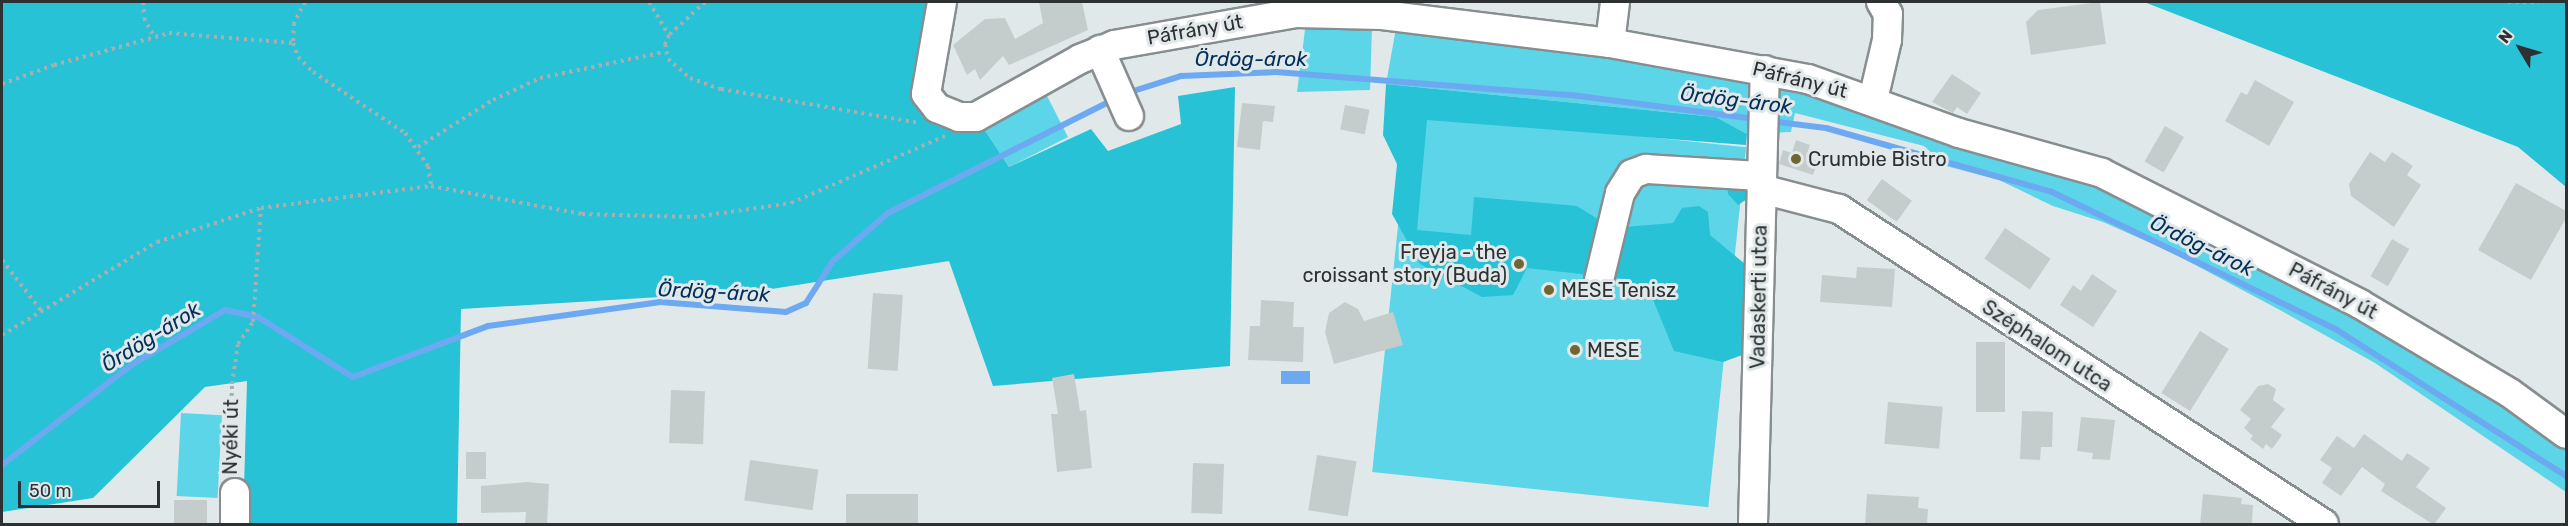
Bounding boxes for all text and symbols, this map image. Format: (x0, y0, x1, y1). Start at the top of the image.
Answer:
street label: Páfrány út (1145, 10, 1245, 50)
north arrow (2490, 18, 2550, 78)
text: N (2494, 26, 2516, 47)
water label: Ördög-árok (1195, 46, 1307, 72)
street label: Páfrány út (1750, 57, 1850, 103)
water label: Ördög-árok (1679, 81, 1793, 119)
place label: Crumbie Bistro (1808, 147, 1947, 171)
marker: Crumbie Bistro (1789, 152, 1803, 166)
water label: Ördög-árok (2146, 210, 2258, 282)
street label: Vadaskerti utca (1746, 225, 1772, 369)
place label: Freyja - the croissant story (Buda) (1302, 240, 1507, 287)
marker: Freyja - the croissant story (Buda) (1512, 257, 1526, 271)
street label: Páfrány út (2284, 258, 2382, 324)
water label: Ördög-árok (657, 276, 771, 308)
place label: MESE Tenisz (1561, 278, 1677, 302)
marker: MESE Tenisz (1542, 283, 1556, 297)
street label: Széphalom utca (1978, 295, 2116, 397)
water label: Ördög-árok (97, 297, 205, 377)
place label: MESE (1587, 338, 1640, 362)
marker: MESE (1568, 343, 1582, 357)
street label: Nyéki út (218, 399, 244, 475)
scale bar (21, 469, 164, 507)
text: 50 m (29, 480, 72, 502)

